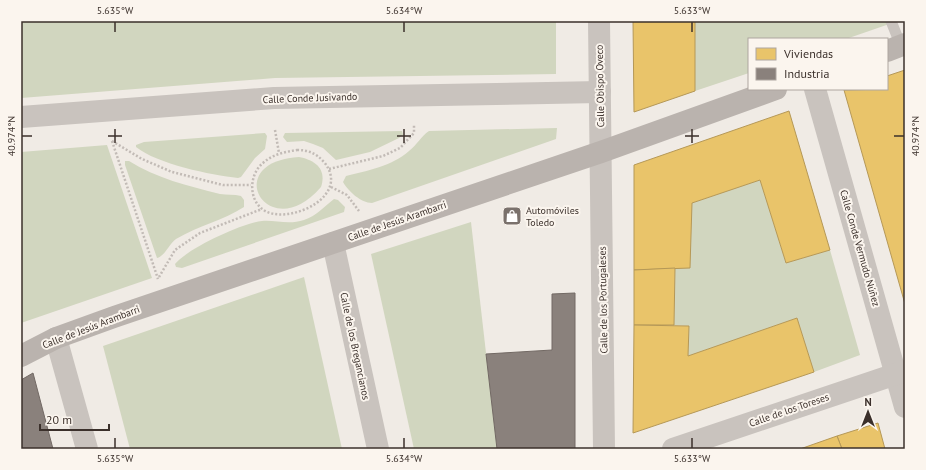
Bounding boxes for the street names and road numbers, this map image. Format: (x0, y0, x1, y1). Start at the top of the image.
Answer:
street label: Calle Obispo Oveco (593, 45, 607, 127)
street label: Calle Conde Jusivando (263, 90, 357, 106)
street label: Calle Conde Vermudo Núñez (837, 188, 883, 308)
street label: Calle de Jesús Arambarri (346, 198, 448, 244)
street label: Calle de los Portugaleses (596, 246, 610, 354)
street label: Calle de los Bregancianos (337, 291, 373, 401)
street label: Calle de Jesús Arambarri (40, 302, 142, 352)
street label: Calle de los Toreses (747, 390, 831, 430)

